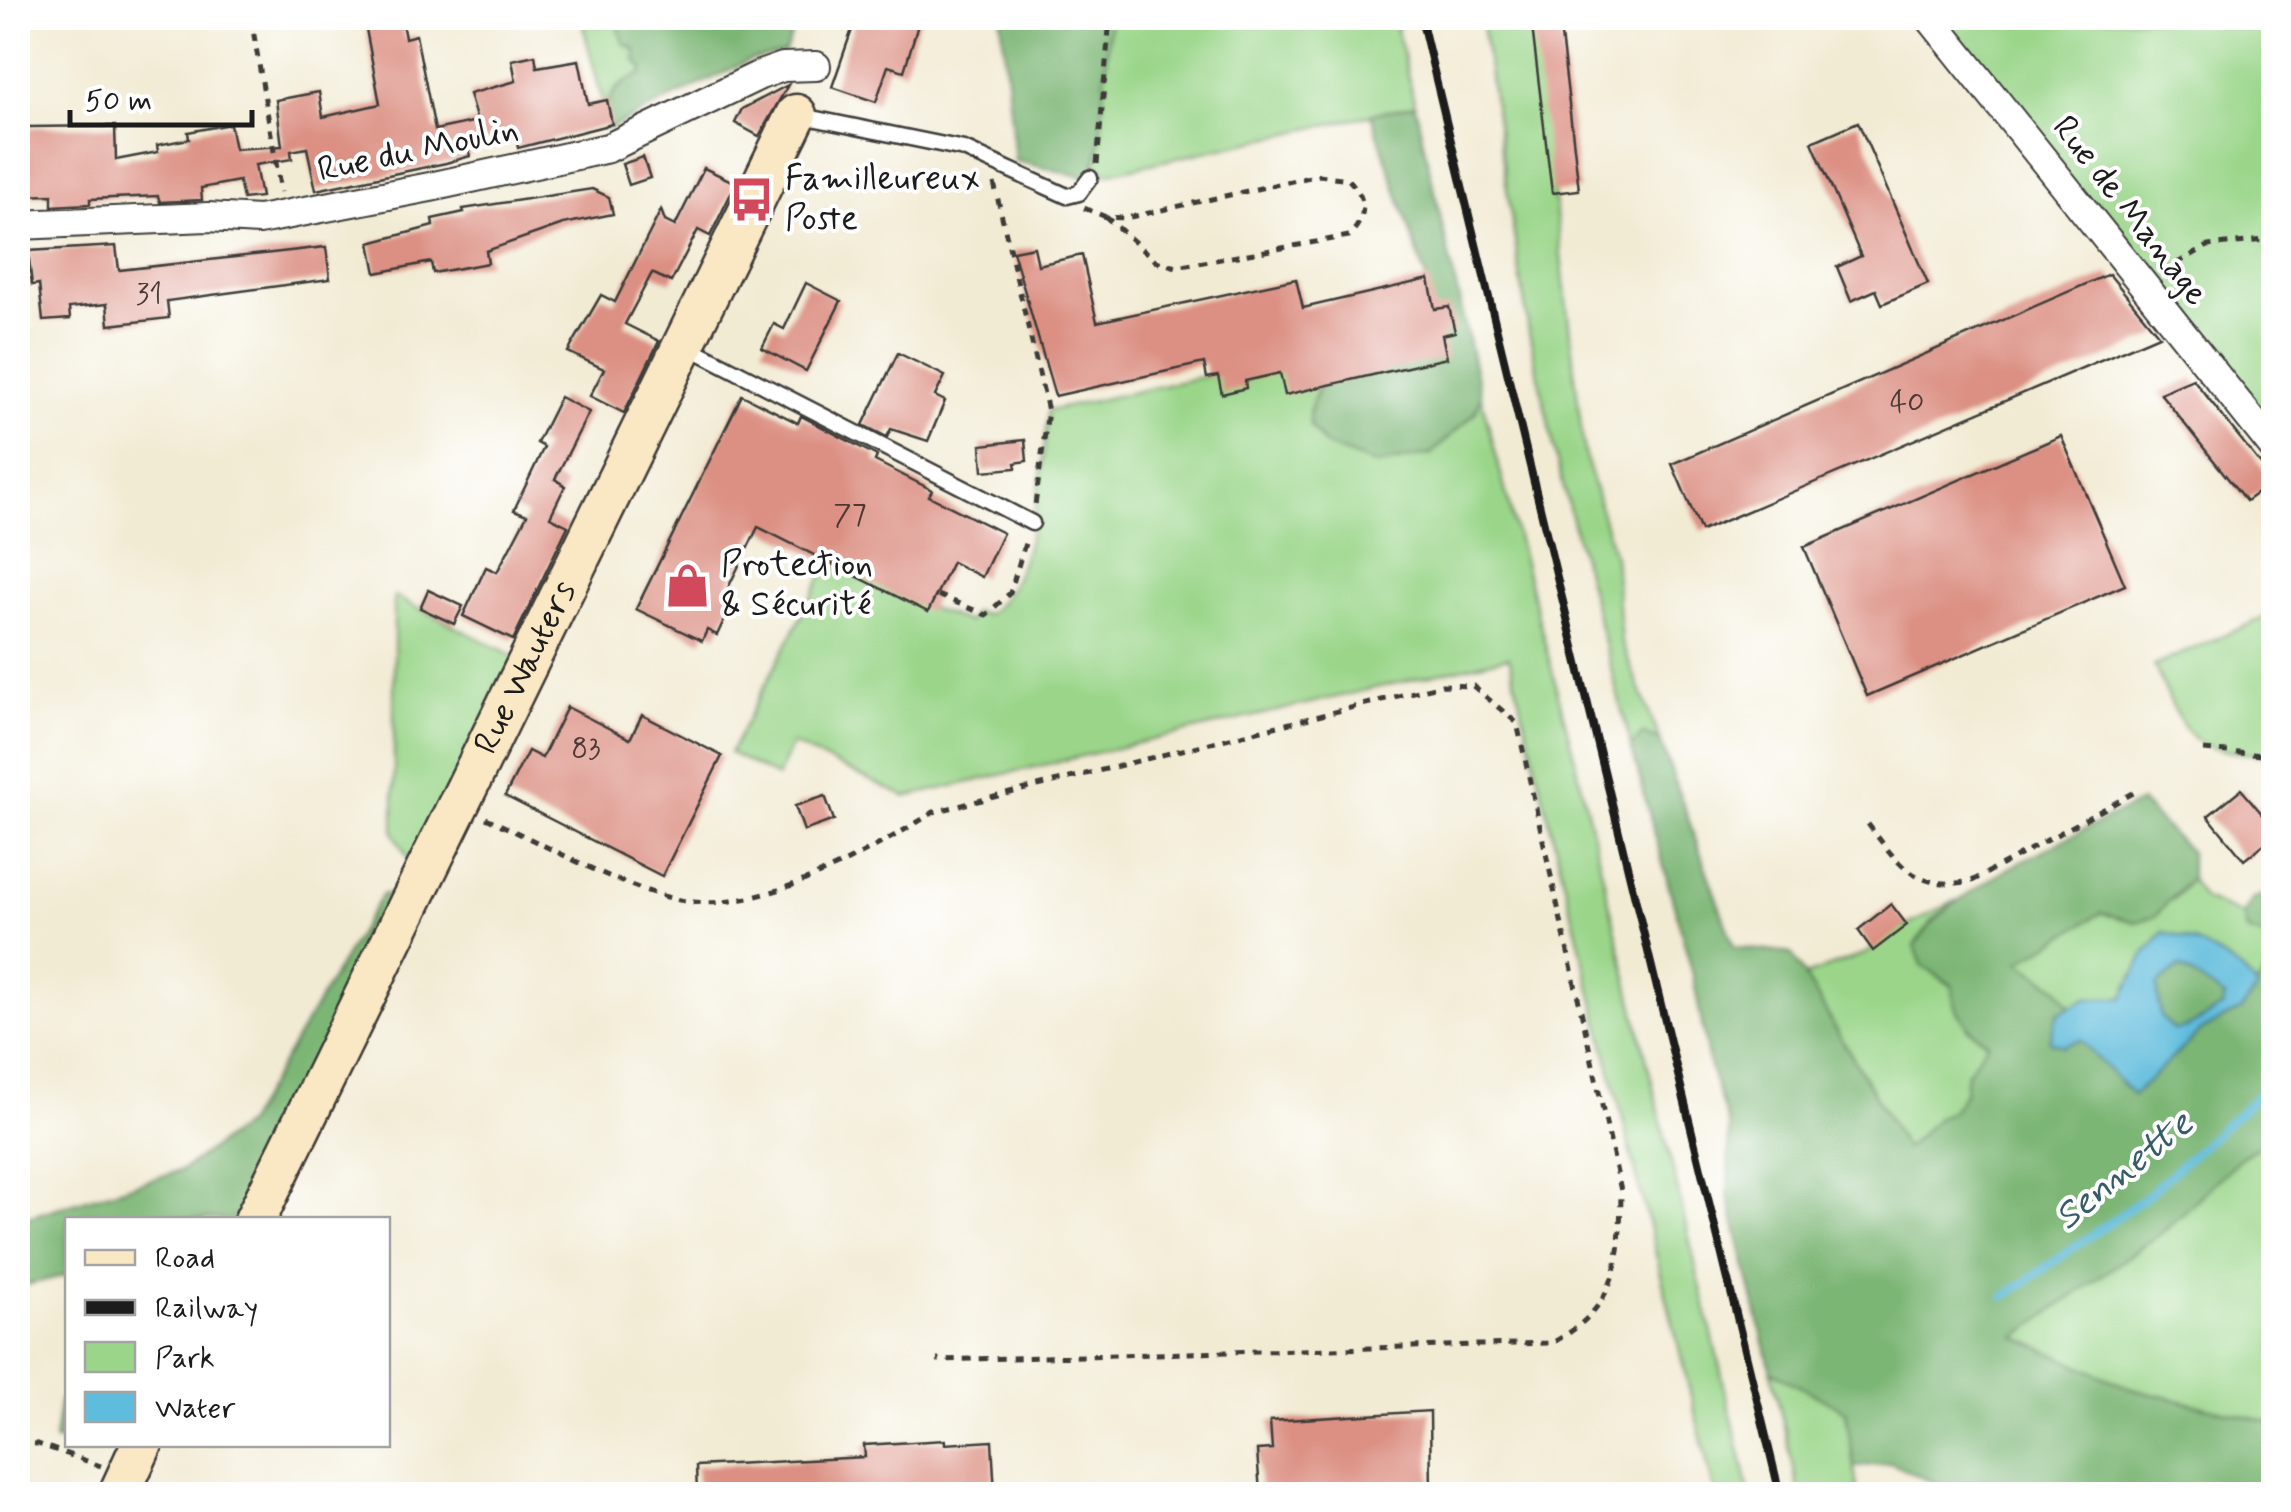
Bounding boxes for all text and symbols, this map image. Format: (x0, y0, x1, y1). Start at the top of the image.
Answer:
scale bar (70, 65, 252, 127)
text: 50 m (85, 82, 152, 121)
street label: Rue du Moulin (313, 106, 523, 194)
street label: Rue de Manage (2041, 107, 2219, 315)
place label: Familleureux Poste (785, 156, 980, 242)
bus stop icon: Familleureux Poste (728, 175, 776, 223)
house number: 31 (136, 275, 162, 314)
house number: 40 (1890, 383, 1924, 422)
house number: 77 (833, 496, 867, 535)
place label: Protection & Sécurité (721, 542, 873, 628)
shop icon: Protection & Sécurité (664, 561, 712, 609)
street label: Rue Wauters (463, 573, 587, 762)
house number: 83 (571, 729, 601, 768)
water label: Sennette (2045, 1099, 2204, 1242)
legend (65, 1217, 390, 1447)
text: Road (155, 1239, 215, 1278)
text: Railway (155, 1289, 258, 1328)
text: Park (155, 1339, 215, 1378)
text: Water (155, 1389, 236, 1428)

